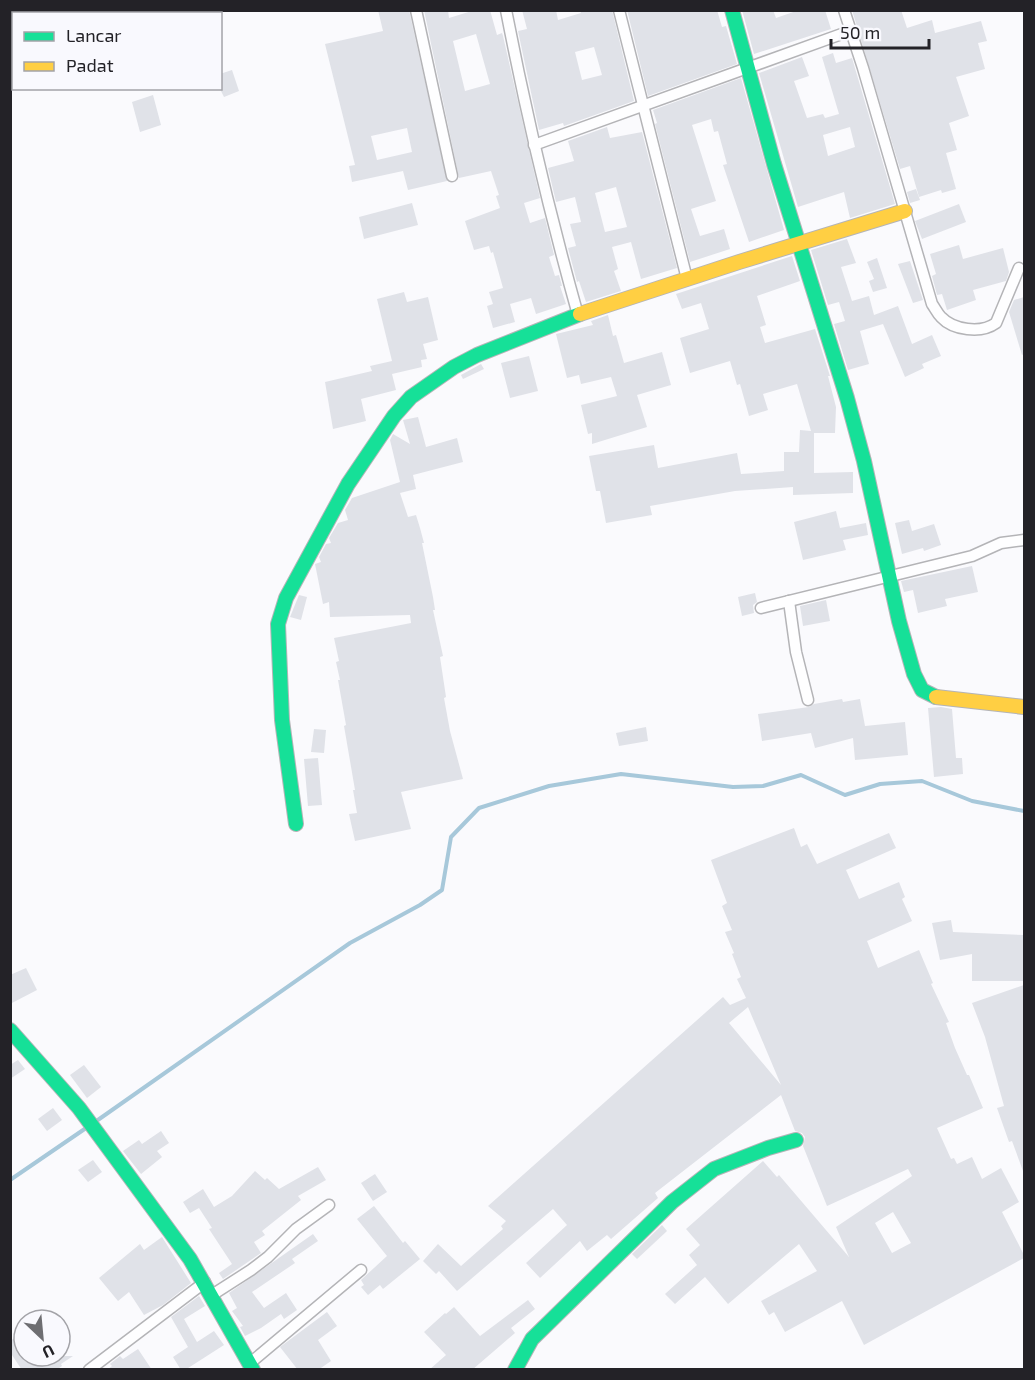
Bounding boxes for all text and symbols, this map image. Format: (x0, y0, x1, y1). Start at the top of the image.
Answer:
legend (12, 12, 222, 90)
scale bar (831, 12, 928, 50)
text: 50 m (840, 21, 880, 43)
text: Lancar (66, 24, 122, 46)
text: Padat (66, 54, 114, 76)
north arrow (12, 1308, 72, 1368)
text: U (40, 1341, 58, 1363)

